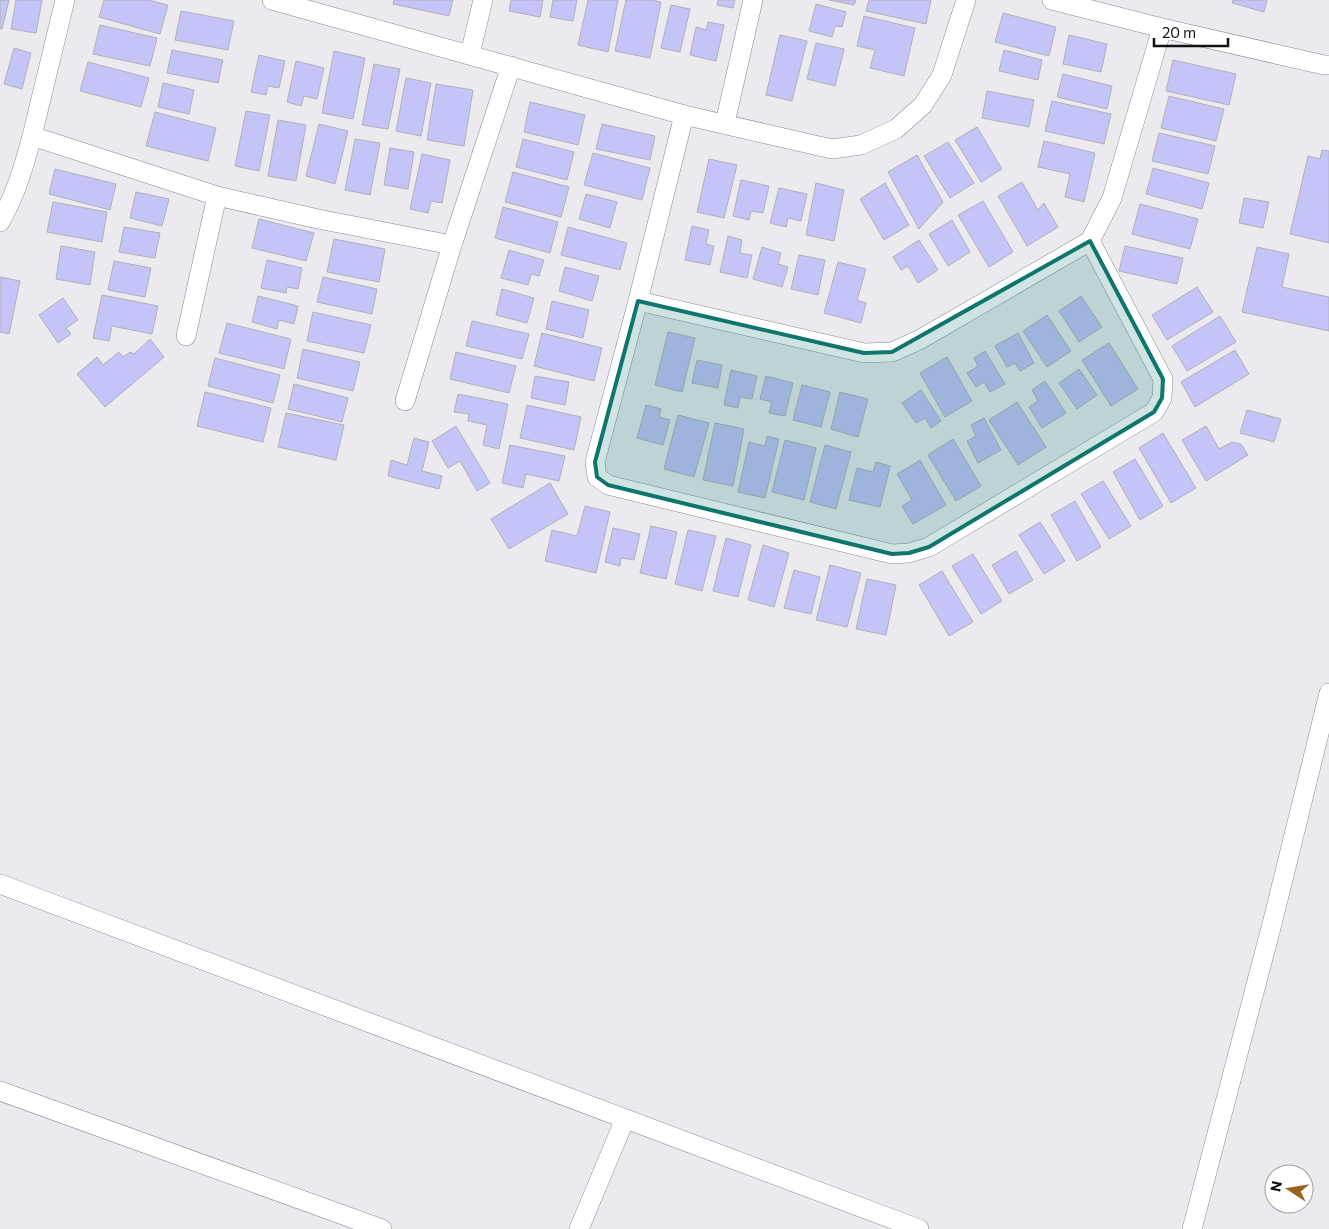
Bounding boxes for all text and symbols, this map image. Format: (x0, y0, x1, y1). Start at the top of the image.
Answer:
scale bar (1154, 15, 1228, 47)
text: 20 m (1162, 23, 1196, 41)
north arrow (1264, 1164, 1314, 1214)
text: N (1266, 1179, 1285, 1193)

